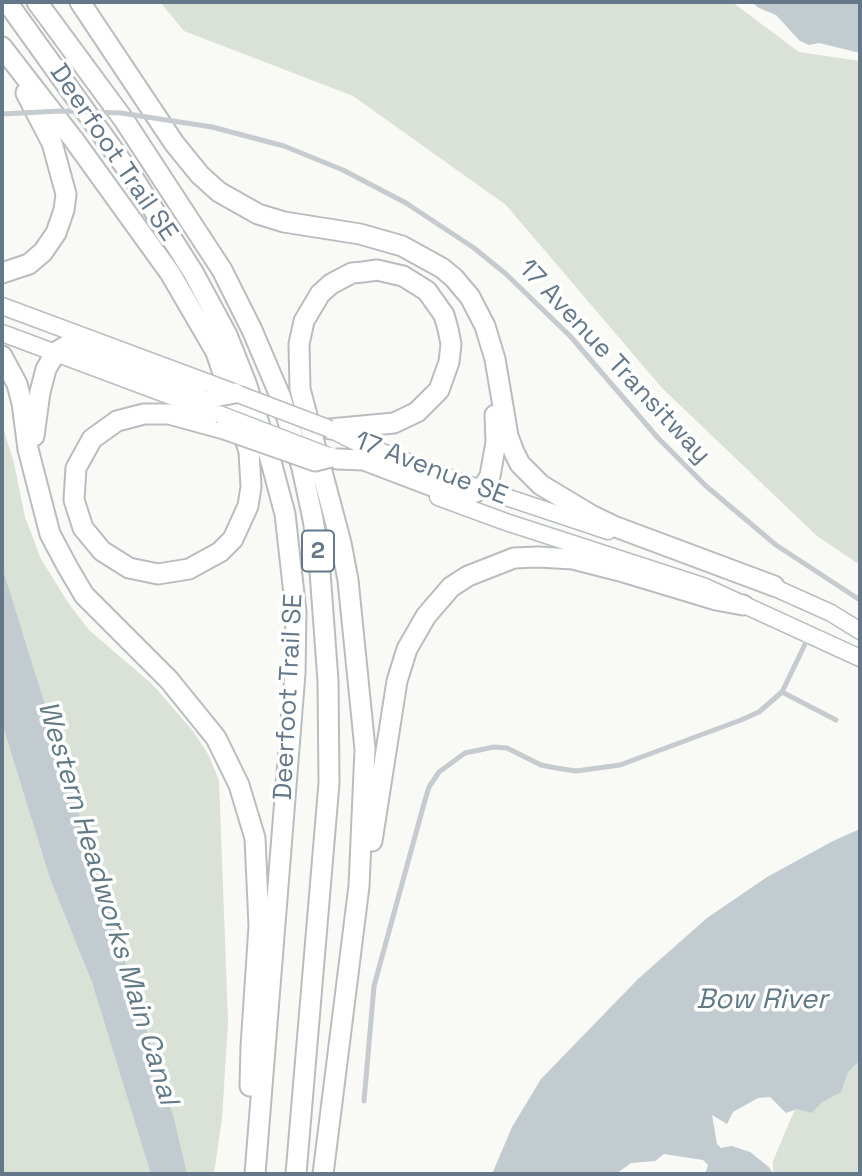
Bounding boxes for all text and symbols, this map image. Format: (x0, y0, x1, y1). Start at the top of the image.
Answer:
street label: Deerfoot Trail SE (42, 59, 184, 247)
street label: 17 Avenue Transitway (511, 254, 717, 470)
street label: 17 Avenue SE (350, 426, 512, 512)
road number: 2 (302, 530, 334, 572)
street label: Deerfoot Trail SE (268, 593, 310, 801)
water label: Western Headworks Main Canal (30, 697, 184, 1109)
water label: Bow River (696, 983, 828, 1017)

